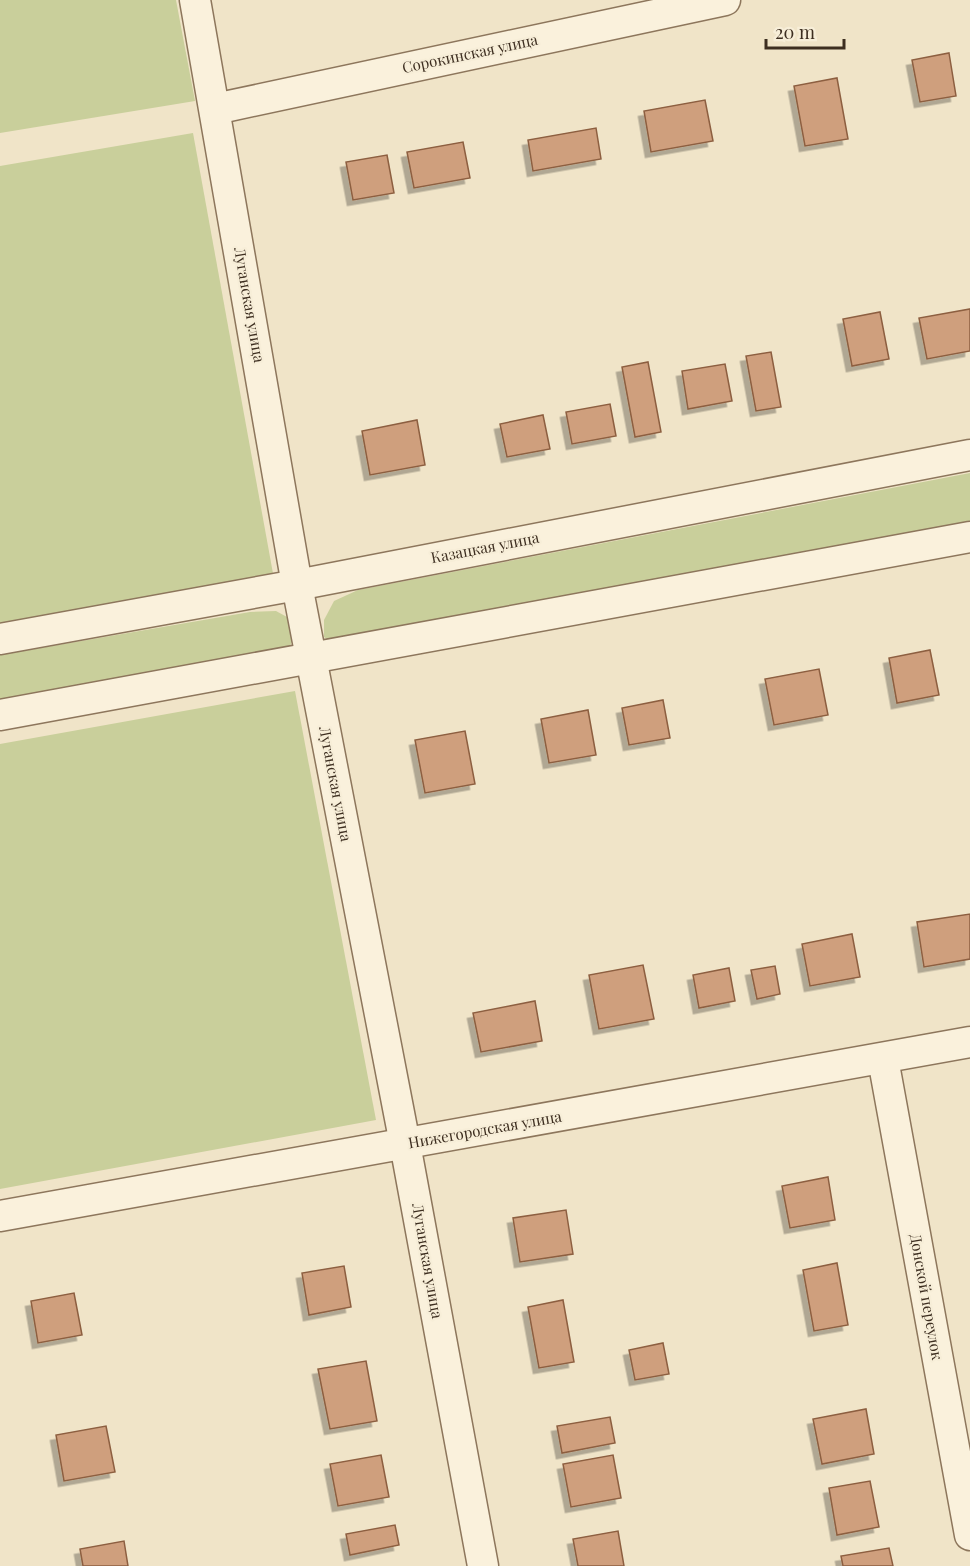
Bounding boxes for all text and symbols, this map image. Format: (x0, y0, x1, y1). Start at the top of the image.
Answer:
scale bar (766, 12, 844, 50)
text: 20 m (775, 20, 815, 44)
street label: Сорокинская улица (400, 29, 540, 77)
street label: Луганская улица (230, 245, 270, 365)
street label: Казацкая улица (429, 527, 541, 567)
street label: Луганская улица (315, 724, 357, 844)
street label: Нижегородская улица (407, 1106, 564, 1152)
street label: Луганская улица (408, 1201, 448, 1321)
street label: Донской переулок (906, 1232, 948, 1362)

